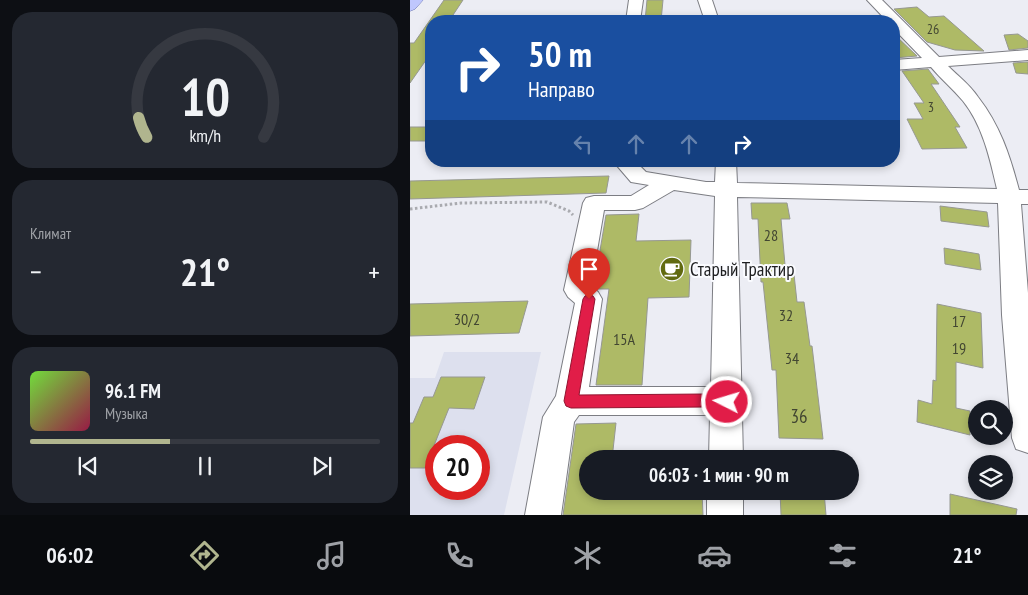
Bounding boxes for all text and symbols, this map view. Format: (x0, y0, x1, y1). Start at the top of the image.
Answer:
house number: 26 (927, 20, 939, 38)
text: 50 m (528, 31, 592, 77)
icon: right (445, 35, 510, 100)
text: 10 (180, 63, 230, 130)
text: Направо (528, 75, 595, 103)
house number: 3 (928, 98, 934, 116)
text: km/h (189, 124, 221, 147)
icon: left (569, 130, 597, 158)
icon: ahead (622, 130, 650, 158)
icon: ahead (675, 130, 703, 158)
icon: right (728, 130, 756, 158)
text: Климат (30, 223, 71, 243)
house number: 28 (764, 225, 778, 245)
text: 21° (180, 247, 230, 296)
pin (568, 248, 610, 299)
text: − (30, 253, 42, 290)
text: + (368, 253, 380, 290)
icon: arrive (575, 255, 603, 283)
cafe icon: Старый Трактир (659, 256, 685, 282)
place label: Старый Трактир (690, 257, 794, 281)
house number: 32 (779, 305, 793, 325)
house number: 30/2 (454, 309, 480, 329)
house number: 17 (952, 311, 966, 331)
house number: 15А (613, 329, 635, 349)
house number: 19 (952, 338, 966, 358)
house number: 34 (785, 348, 799, 368)
position arrow (700, 375, 752, 427)
text: 96.1 FM (105, 379, 161, 403)
map controls (968, 400, 1013, 500)
button: search (968, 400, 1013, 445)
text: Музыка (105, 403, 148, 423)
house number: 36 (790, 404, 808, 428)
speed limit sign: 20 (425, 435, 490, 500)
icon: previous (74, 452, 102, 480)
icon: pause (191, 452, 219, 480)
icon: next (308, 452, 336, 480)
button: layers (968, 455, 1013, 500)
text: 06:03 · 1 мин · 90 m (649, 463, 789, 487)
icon: directions (187, 538, 222, 573)
icon: music (314, 538, 349, 573)
icon: phone (442, 538, 477, 573)
icon: climate (570, 538, 605, 573)
icon: car (697, 538, 732, 573)
icon: filters (825, 538, 860, 573)
text: 06:02 (46, 541, 94, 569)
text: 21° (953, 541, 982, 569)

